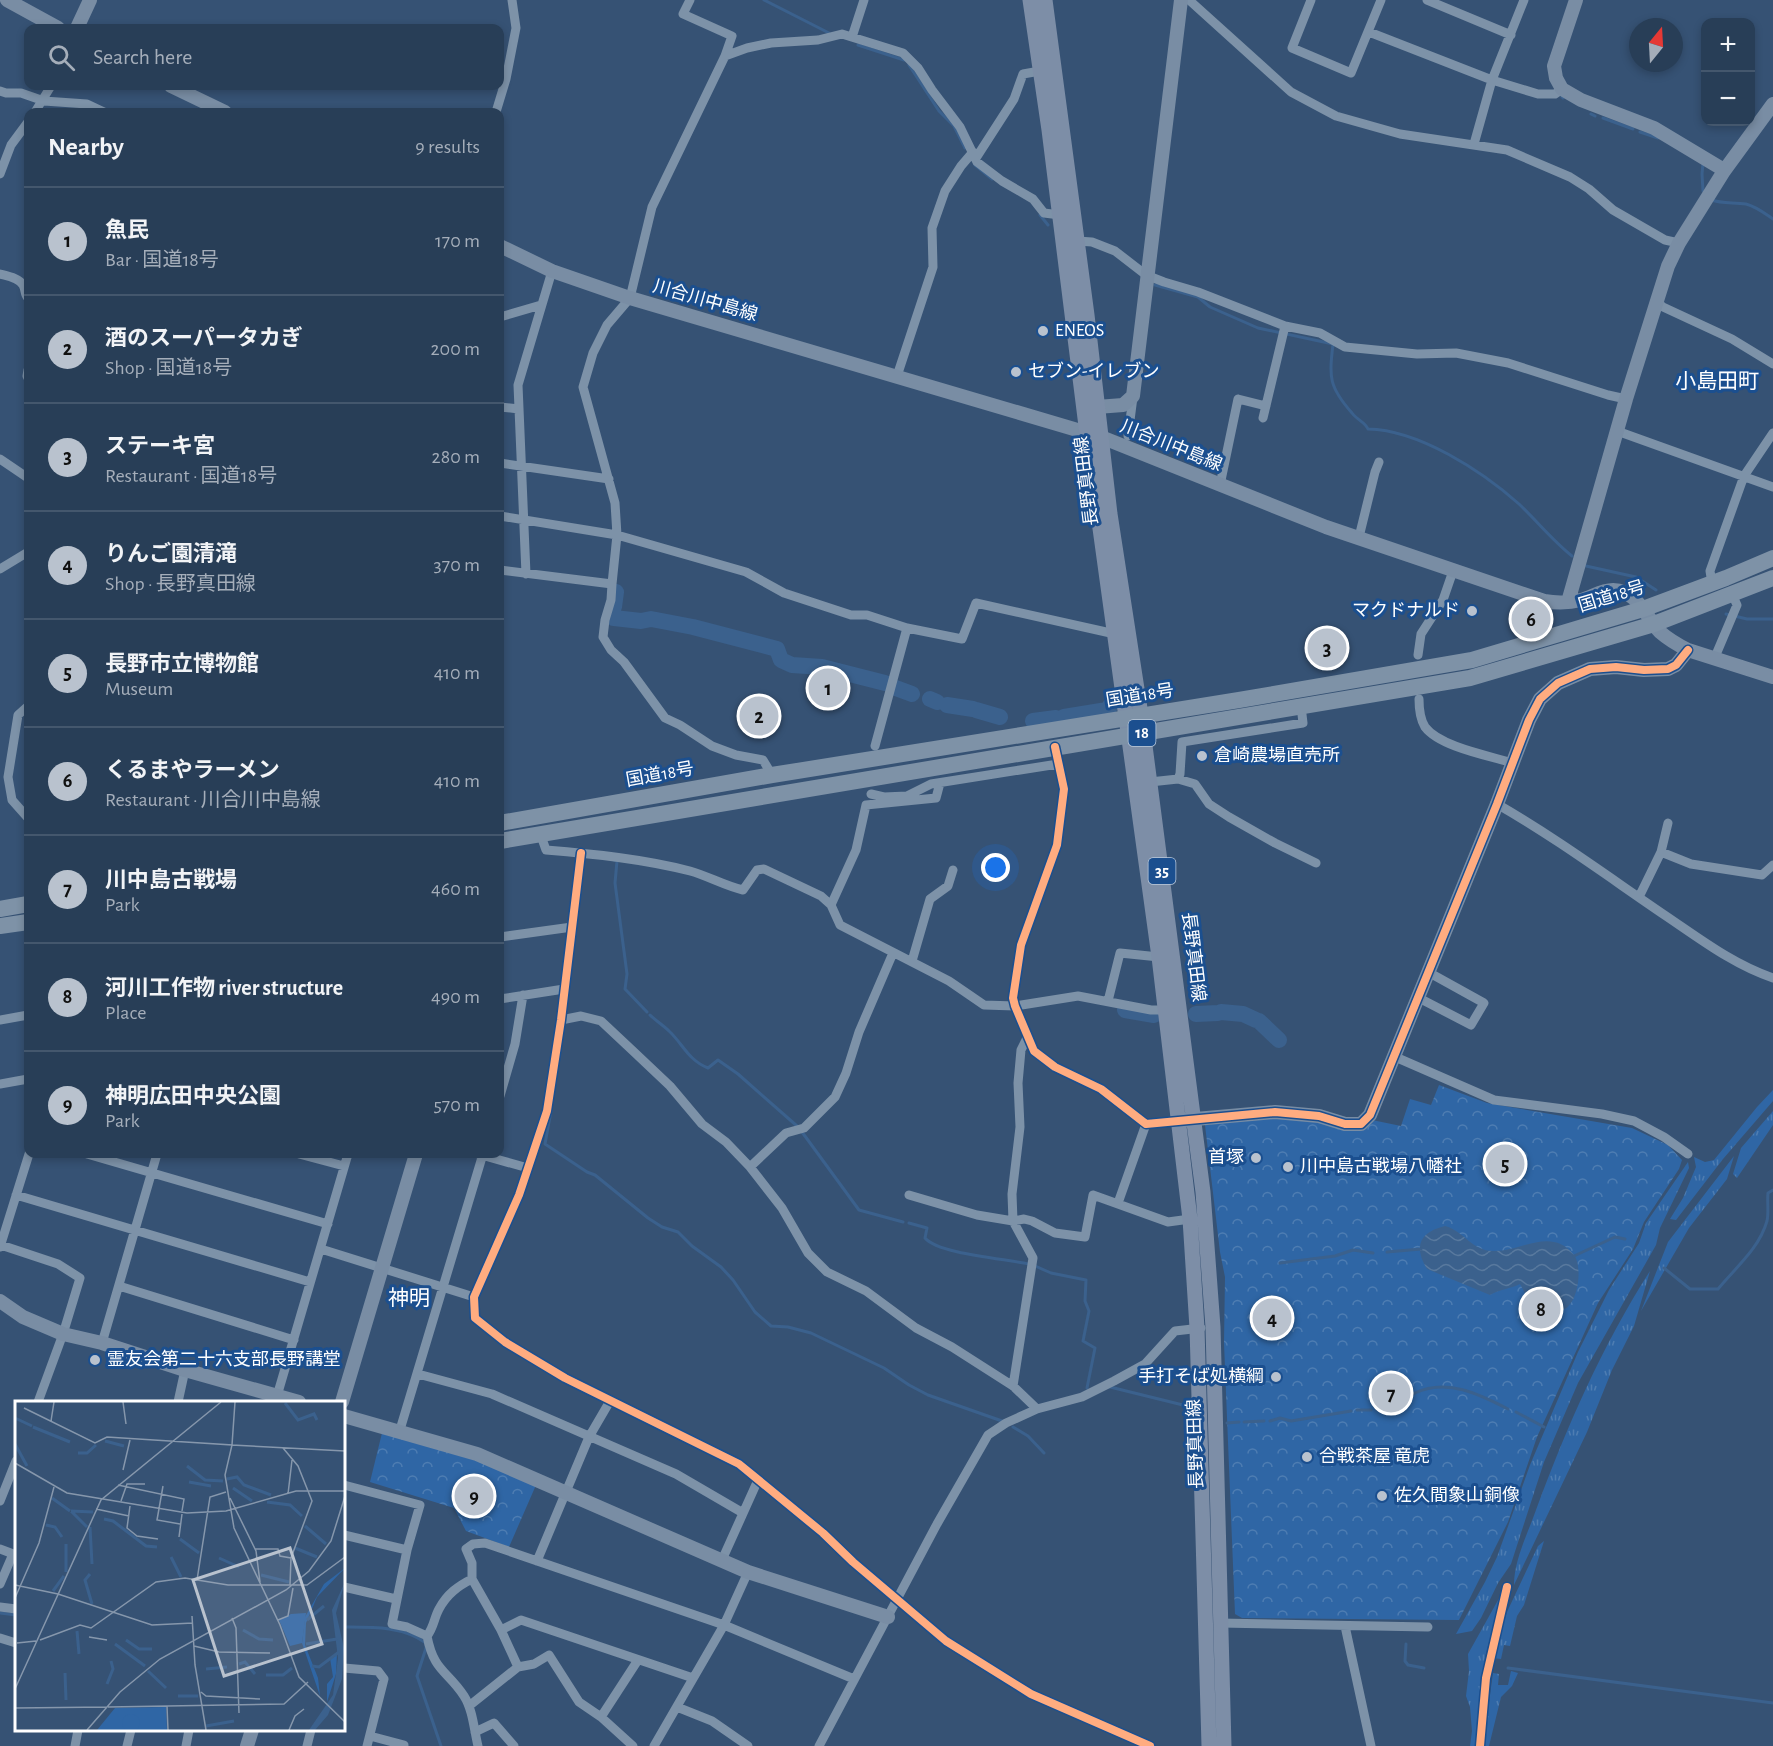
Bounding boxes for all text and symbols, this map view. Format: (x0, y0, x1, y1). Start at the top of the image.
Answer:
north arrow (1629, 18, 1683, 72)
map controls (1701, 18, 1755, 126)
button: + (1701, 18, 1755, 72)
search box (24, 24, 504, 90)
icon: search (45, 41, 78, 74)
text: Search here (93, 46, 192, 68)
button: − (1701, 72, 1755, 126)
text: Nearby (48, 134, 124, 160)
text: 9 results (415, 137, 480, 157)
text: 魚民 (105, 219, 149, 241)
text: 1 (64, 231, 71, 251)
text: 170 m (435, 231, 480, 251)
text: Bar · 国道18号 (105, 250, 219, 270)
street label: 川合川中島線 (651, 276, 760, 325)
place label: ENEOS (1055, 322, 1104, 340)
marker: ENEOS (1036, 324, 1050, 338)
text: 酒のスーパータカぎ (105, 327, 303, 349)
text: 2 (63, 339, 72, 359)
text: 200 m (430, 339, 480, 359)
text: Shop · 国道18号 (105, 358, 232, 378)
place label: セブン-イレブン (1028, 361, 1160, 381)
marker: セブン-イレブン (1009, 365, 1023, 379)
district label: 小島田町 (1675, 370, 1759, 392)
street label: 川合川中島線 (1118, 416, 1225, 475)
text: ステーキ宮 (105, 435, 215, 457)
street label: 長野真田線 (1071, 435, 1101, 527)
text: 3 (63, 447, 72, 467)
text: 280 m (432, 447, 480, 467)
text: Restaurant · 国道18号 (105, 466, 277, 486)
text: りんご園清滝 (105, 543, 237, 565)
text: 4 (62, 555, 73, 575)
text: 370 m (434, 555, 480, 575)
text: Shop · 長野真田線 (105, 574, 256, 594)
street label: 国道18号 (1576, 576, 1647, 616)
pin: 6 (1512, 596, 1550, 642)
place label: マクドナルド (1352, 601, 1460, 620)
marker: マクドナルド (1465, 604, 1479, 618)
pin: 3 (1308, 626, 1346, 670)
text: 長野市立博物館 (105, 653, 259, 675)
text: 5 (63, 663, 72, 683)
text: 410 m (434, 663, 480, 683)
pin: 1 (808, 666, 848, 710)
text: Museum (105, 679, 173, 699)
street label: 国道18号 (1104, 680, 1175, 710)
pin: 2 (740, 694, 778, 738)
road number: 18 (1128, 720, 1156, 746)
place label: 倉崎農場直売所 (1214, 745, 1340, 765)
marker: 倉崎農場直売所 (1195, 749, 1209, 763)
street label: 国道18号 (624, 758, 695, 790)
text: くるまやラーメン (105, 759, 280, 781)
text: 6 (63, 771, 72, 791)
text: 410 m (434, 771, 480, 791)
text: Restaurant · 川合川中島線 (105, 790, 321, 810)
your location (981, 853, 1010, 882)
road number: 35 (1148, 858, 1176, 884)
text: 川中島古戦場 (105, 869, 237, 891)
text: 7 (63, 879, 72, 899)
text: 460 m (431, 879, 480, 899)
text: Park (105, 895, 140, 915)
street label: 長野真田線 (1179, 911, 1209, 1003)
text: 河川工作物 river structure (105, 977, 343, 999)
text: 8 (63, 987, 72, 1007)
text: 490 m (431, 987, 480, 1007)
text: Place (105, 1003, 146, 1023)
text: 神明広田中央公園 (105, 1085, 281, 1107)
text: 9 (63, 1095, 72, 1115)
text: 570 m (433, 1095, 480, 1115)
text: Park (105, 1111, 140, 1131)
pin: 5 (1486, 1142, 1524, 1186)
place label: 首塚 (1208, 1147, 1244, 1167)
marker: 首塚 (1249, 1151, 1263, 1165)
place label: 川中島古戦場八幡社 (1300, 1156, 1462, 1176)
marker: 川中島古戦場八幡社 (1281, 1160, 1295, 1174)
pin: 8 (1522, 1286, 1560, 1332)
district label: 神明 (388, 1287, 430, 1309)
pin: 4 (1252, 1296, 1292, 1340)
place label: 霊友会第二十六支部長野講堂 (107, 1349, 341, 1369)
marker: 霊友会第二十六支部長野講堂 (88, 1353, 102, 1367)
place label: 手打そば処横綱 (1138, 1366, 1264, 1386)
marker: 手打そば処横綱 (1269, 1370, 1283, 1384)
pin: 7 (1372, 1370, 1410, 1416)
street label: 長野真田線 (1183, 1399, 1207, 1489)
inset map (15, 1401, 345, 1731)
place label: 合戦茶屋 竜虎 (1319, 1446, 1430, 1466)
marker: 合戦茶屋 竜虎 (1300, 1450, 1314, 1464)
pin: 9 (454, 1474, 494, 1518)
place label: 佐久間象山銅像 (1394, 1485, 1520, 1505)
marker: 佐久間象山銅像 (1375, 1489, 1389, 1503)

